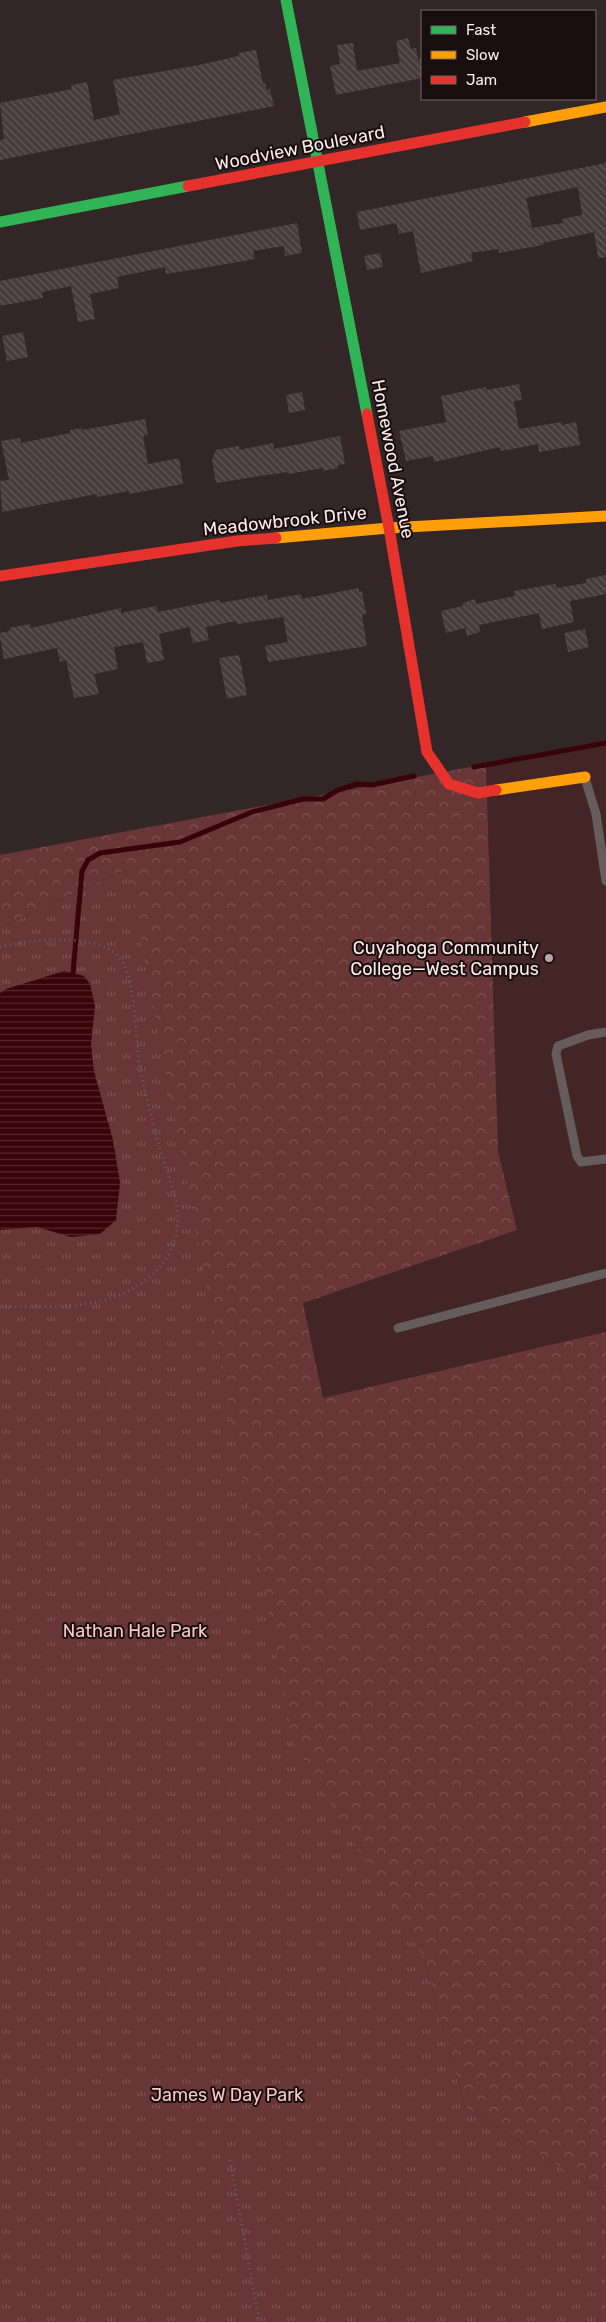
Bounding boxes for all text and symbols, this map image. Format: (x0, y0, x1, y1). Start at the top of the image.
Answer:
legend (421, 10, 596, 100)
text: Fast (466, 21, 496, 39)
text: Slow (466, 46, 499, 64)
text: Jam (466, 71, 497, 89)
street label: Woodview Boulevard (213, 121, 387, 175)
street label: Homewood Avenue (367, 378, 419, 540)
street label: Meadowbrook Drive (202, 501, 368, 541)
place label: Cuyahoga Community College—West Campus (350, 937, 539, 980)
marker: Cuyahoga Community College—West Campus (543, 952, 555, 964)
park label: Nathan Hale Park (63, 1620, 208, 1642)
park label: James W Day Park (151, 2084, 304, 2106)

